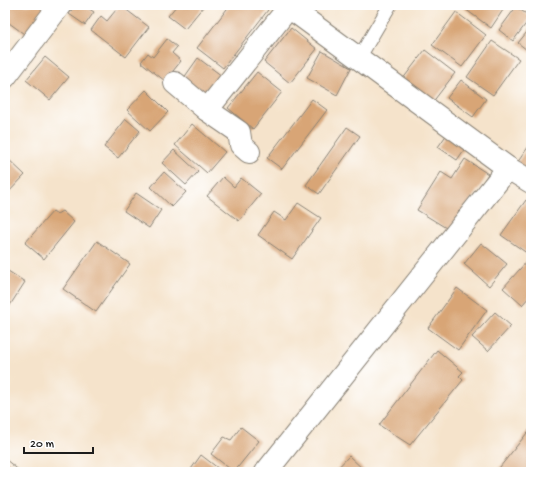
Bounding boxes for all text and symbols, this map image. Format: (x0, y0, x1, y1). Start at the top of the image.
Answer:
scale bar (24, 429, 93, 455)
text: 20 m (30, 438, 55, 452)

